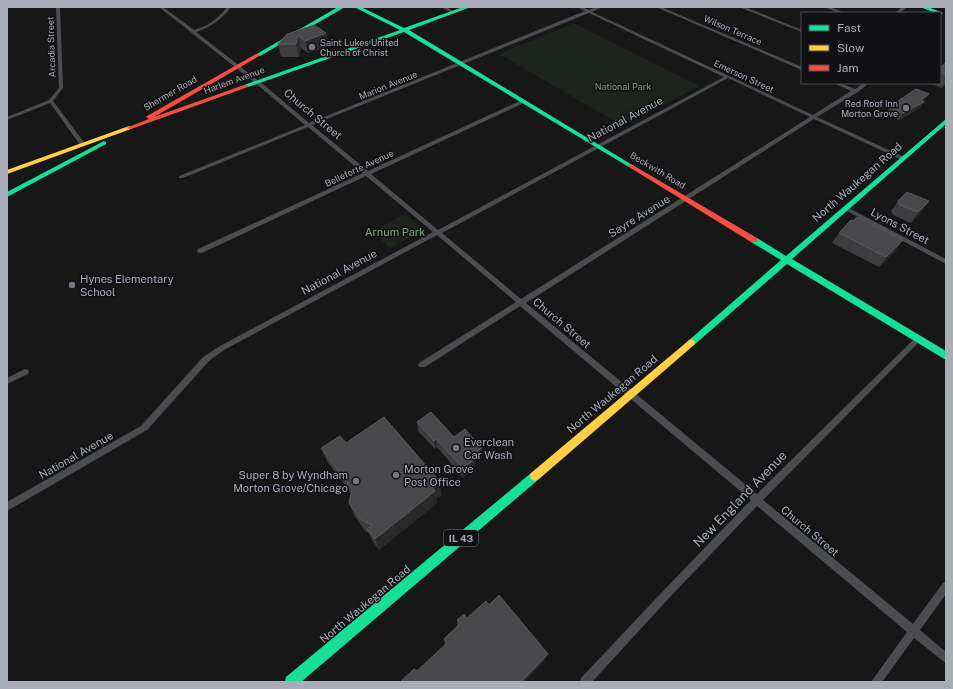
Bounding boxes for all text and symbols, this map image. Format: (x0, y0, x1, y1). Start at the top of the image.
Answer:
legend (801, 12, 941, 84)
street label: Wilson Terrace (702, 13, 764, 47)
street label: Arcadia Street (44, 16, 58, 78)
text: Fast (837, 21, 862, 35)
place label: Saint Lukes United Church of Christ (320, 37, 399, 58)
text: Slow (837, 41, 865, 55)
marker: Saint Lukes United Church of Christ (307, 42, 317, 52)
street label: Emerson Street (712, 57, 776, 95)
text: Jam (837, 61, 859, 75)
street label: Harlem Avenue (202, 64, 266, 96)
street label: Marion Avenue (357, 68, 419, 102)
street label: Shermer Road (141, 73, 199, 113)
park label: National Park (595, 81, 651, 92)
street label: Church Street (282, 86, 344, 142)
street label: National Avenue (585, 94, 665, 144)
place label: Red Roof Inn Morton Grove (841, 98, 898, 119)
marker: Red Roof Inn Morton Grove (901, 103, 911, 113)
street label: North Waukegan Road (810, 140, 904, 224)
street label: Belleforte Avenue (323, 147, 395, 189)
street label: Beckwith Road (628, 149, 688, 191)
street label: Sayre Avenue (606, 192, 672, 240)
street label: Lyons Street (869, 206, 931, 246)
park label: Arnum Park (365, 226, 425, 238)
street label: National Avenue (299, 247, 379, 297)
place label: Hynes Elementary School (80, 273, 174, 298)
marker: Hynes Elementary School (67, 280, 77, 290)
street label: Church Street (531, 295, 593, 351)
street label: North Waukegan Road (564, 353, 660, 435)
street label: National Avenue (37, 429, 115, 481)
place label: Everclean Car Wash (464, 436, 514, 461)
marker: Everclean Car Wash (451, 443, 461, 453)
street label: New England Avenue (690, 448, 790, 550)
place label: Morton Grove Post Office (404, 463, 473, 488)
place label: Super 8 by Wyndham Morton Grove/Chicago (233, 469, 348, 494)
marker: Morton Grove Post Office (391, 470, 401, 480)
marker: Super 8 by Wyndham Morton Grove/Chicago (351, 476, 361, 486)
street label: Church Street (779, 503, 841, 559)
road number: IL 43 (444, 530, 478, 546)
street label: North Waukegan Road (317, 563, 413, 645)

